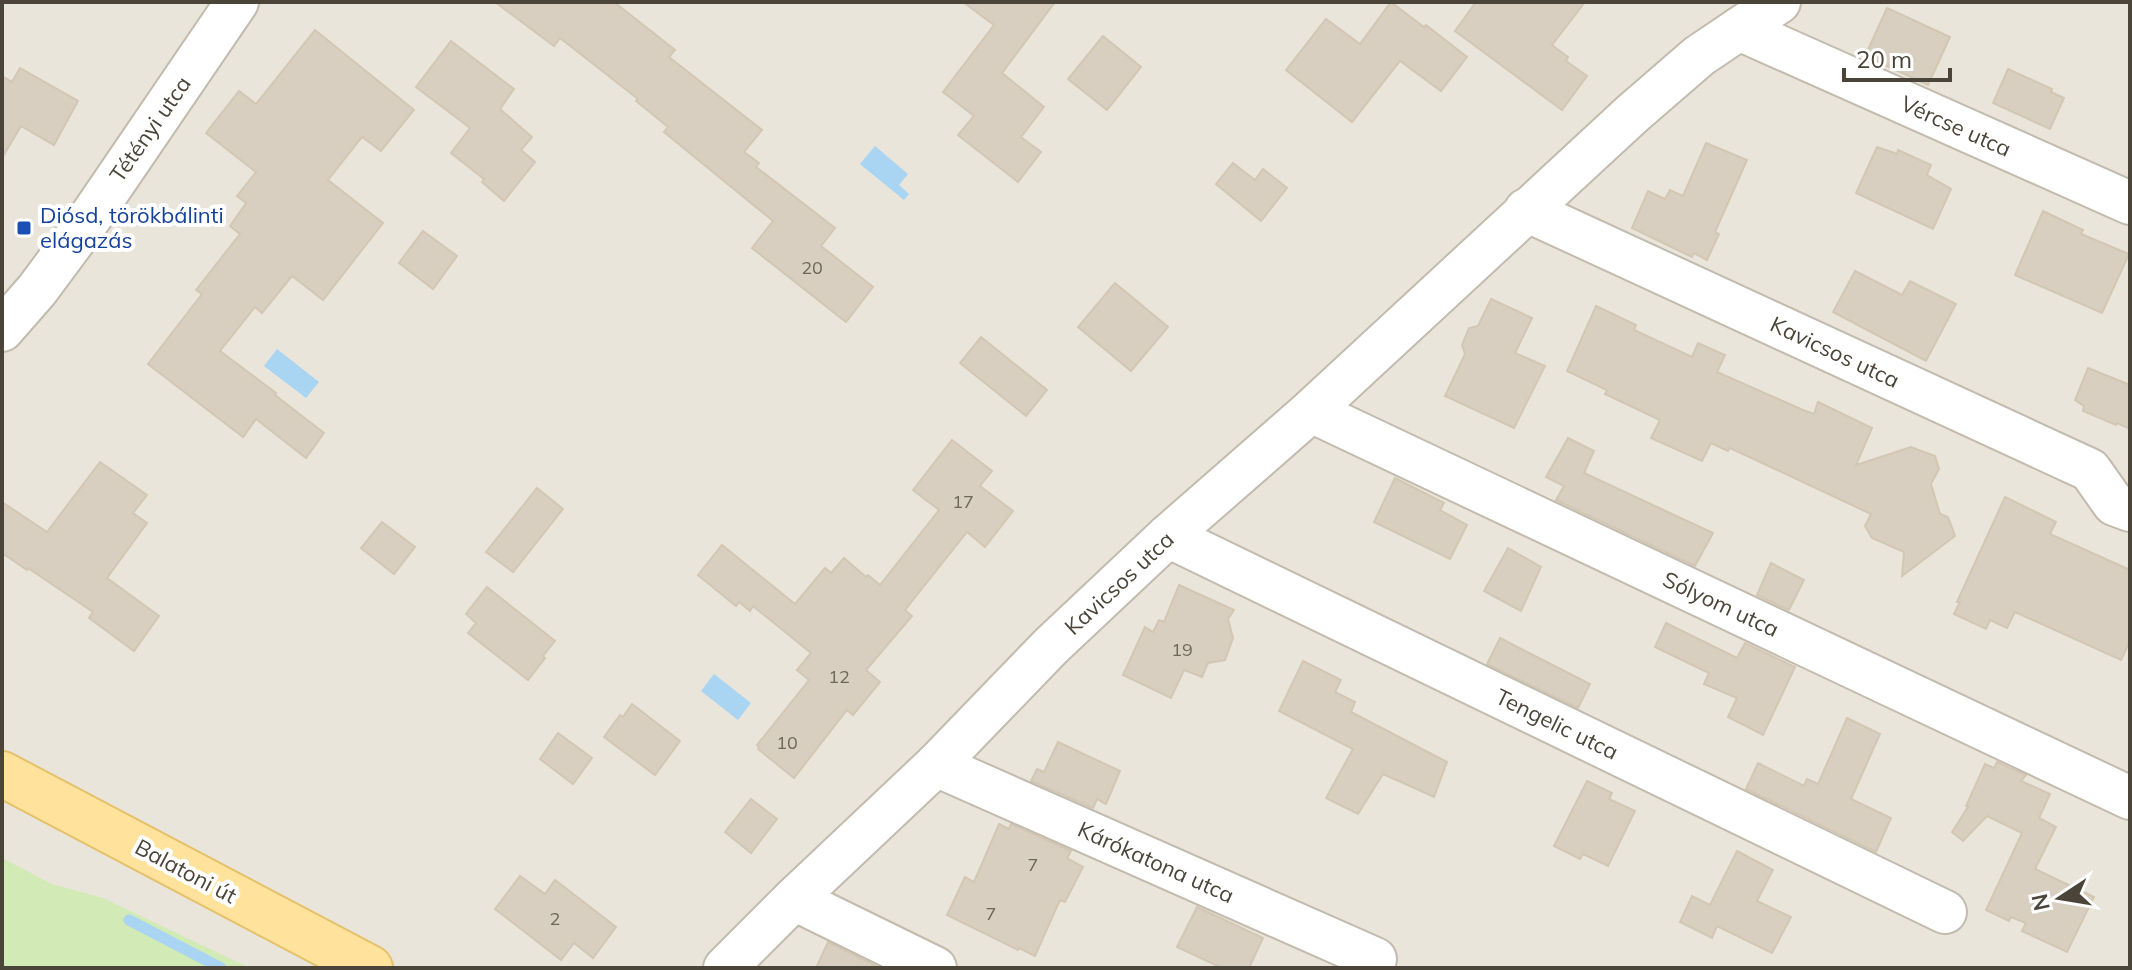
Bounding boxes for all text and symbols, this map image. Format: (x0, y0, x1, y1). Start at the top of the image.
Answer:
scale bar (1844, 32, 1950, 82)
text: 20 m (1856, 44, 1912, 74)
street label: Tétényi utca (103, 71, 197, 187)
street label: Vércse utca (1897, 89, 2015, 163)
place label: Diósd, törökbálinti elágazás (40, 201, 224, 254)
marker: Diósd, törökbálinti elágazás (15, 219, 33, 237)
house number: 20 (801, 256, 823, 279)
street label: Kavicsos utca (1766, 310, 1904, 394)
house number: 17 (952, 490, 974, 513)
street label: Kavicsos utca (1059, 525, 1179, 641)
street label: Sólyom utca (1658, 565, 1784, 643)
house number: 19 (1171, 638, 1193, 661)
house number: 12 (828, 665, 850, 688)
street label: Tengelic utca (1491, 682, 1623, 766)
house number: 10 (776, 731, 798, 754)
street label: Kárókatona utca (1073, 815, 1239, 909)
street label: Balatoni út (130, 833, 242, 910)
house number: 7 (1028, 853, 1038, 876)
north arrow (2020, 858, 2100, 938)
text: N (2025, 891, 2056, 913)
house number: 7 (986, 902, 996, 925)
house number: 2 (550, 907, 560, 930)

